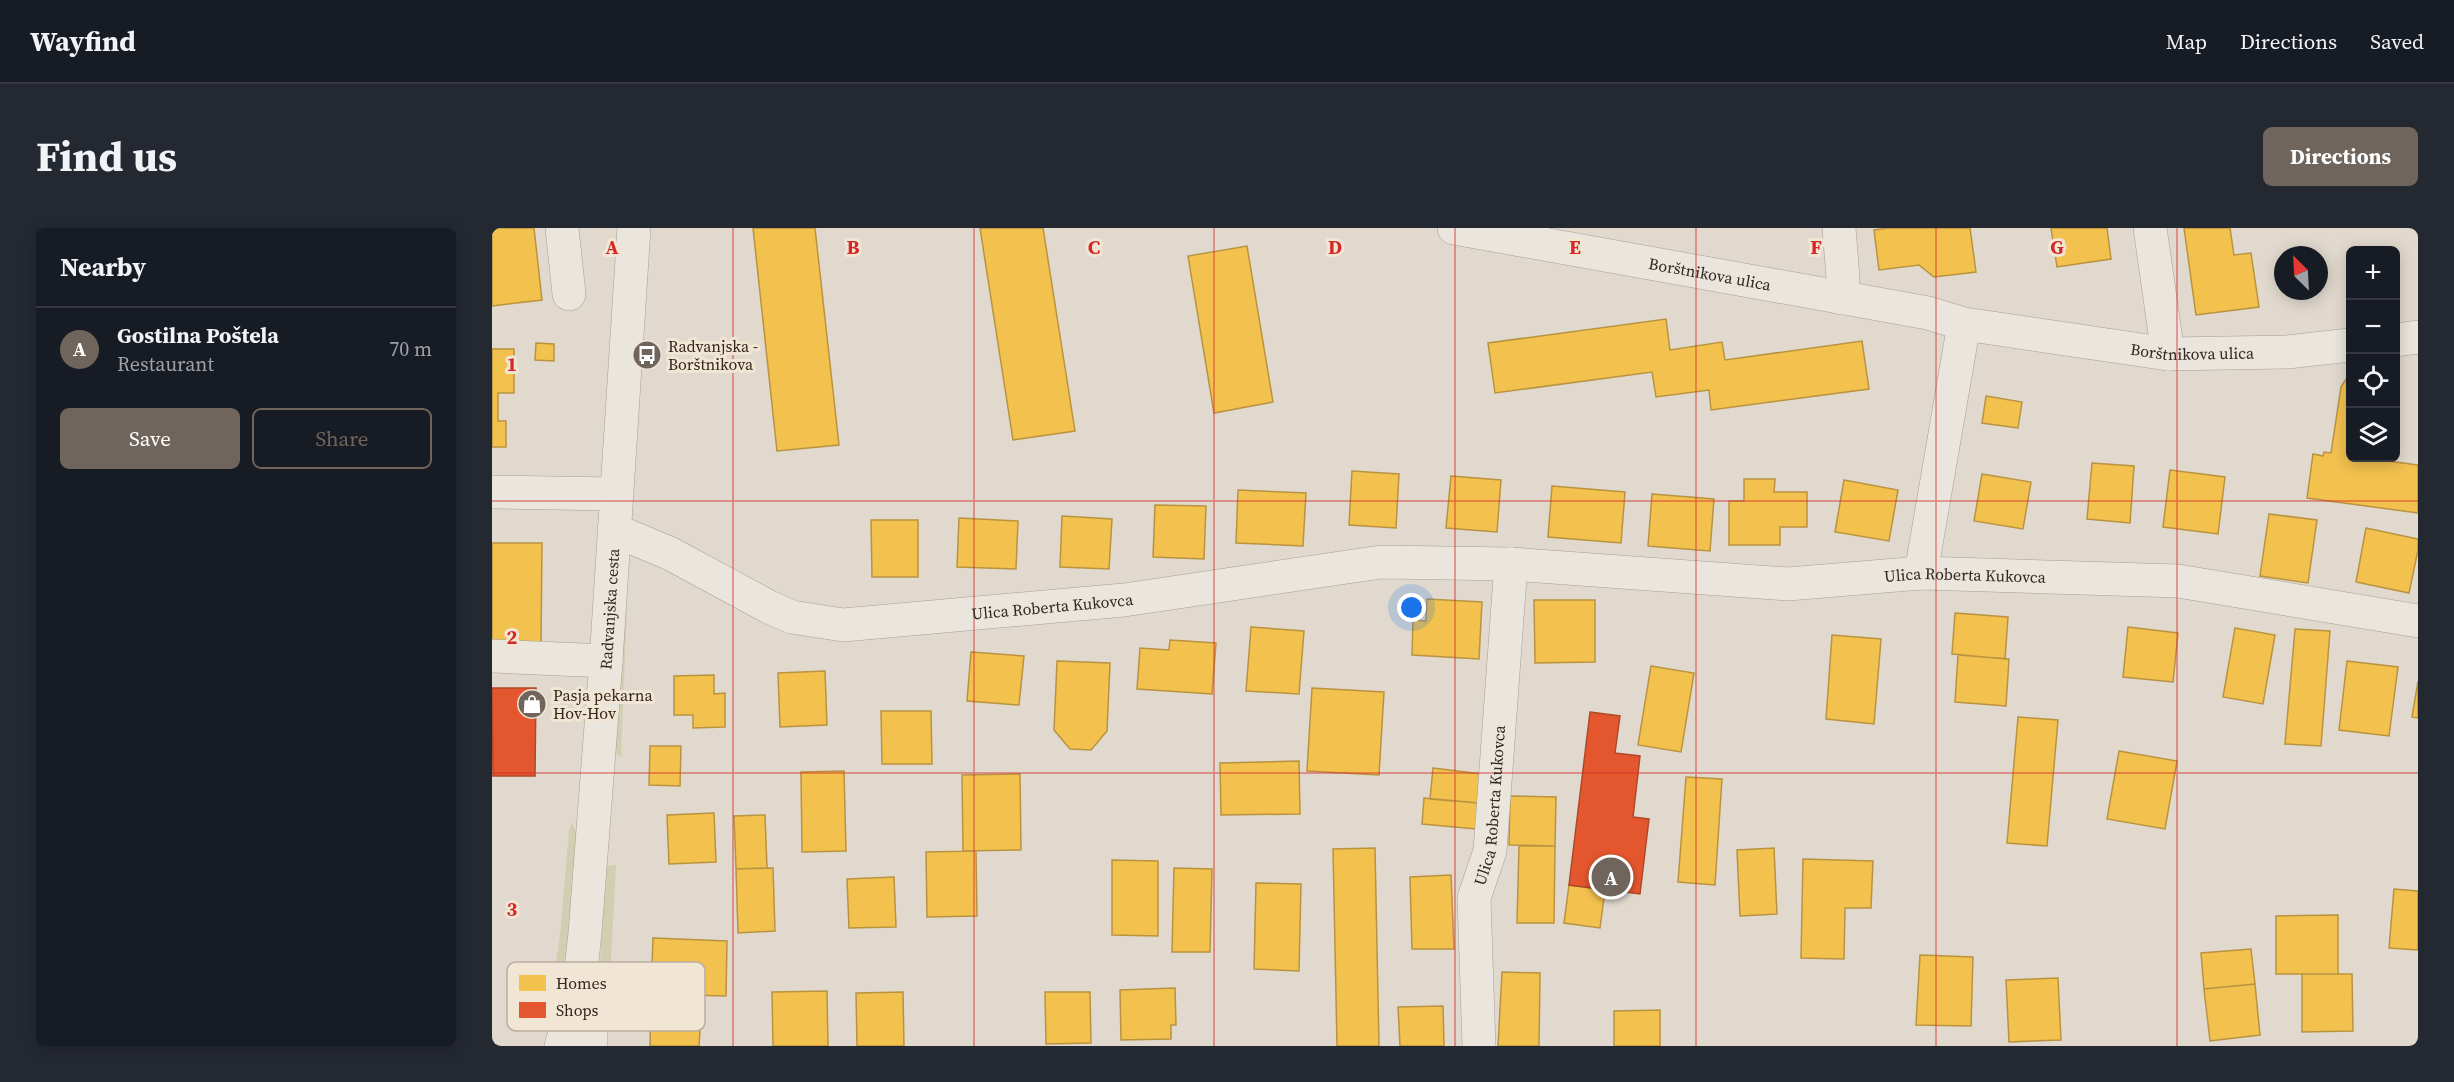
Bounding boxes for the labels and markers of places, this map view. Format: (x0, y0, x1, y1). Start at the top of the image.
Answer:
place label: Radvanjska - Borštnikova (668, 335, 758, 375)
bus stop icon: Radvanjska - Borštnikova (631, 339, 663, 371)
place label: Pasja pekarna Hov-Hov (553, 684, 653, 724)
shop icon: Pasja pekarna Hov-Hov (516, 688, 548, 720)
pin: A (1592, 854, 1630, 900)

